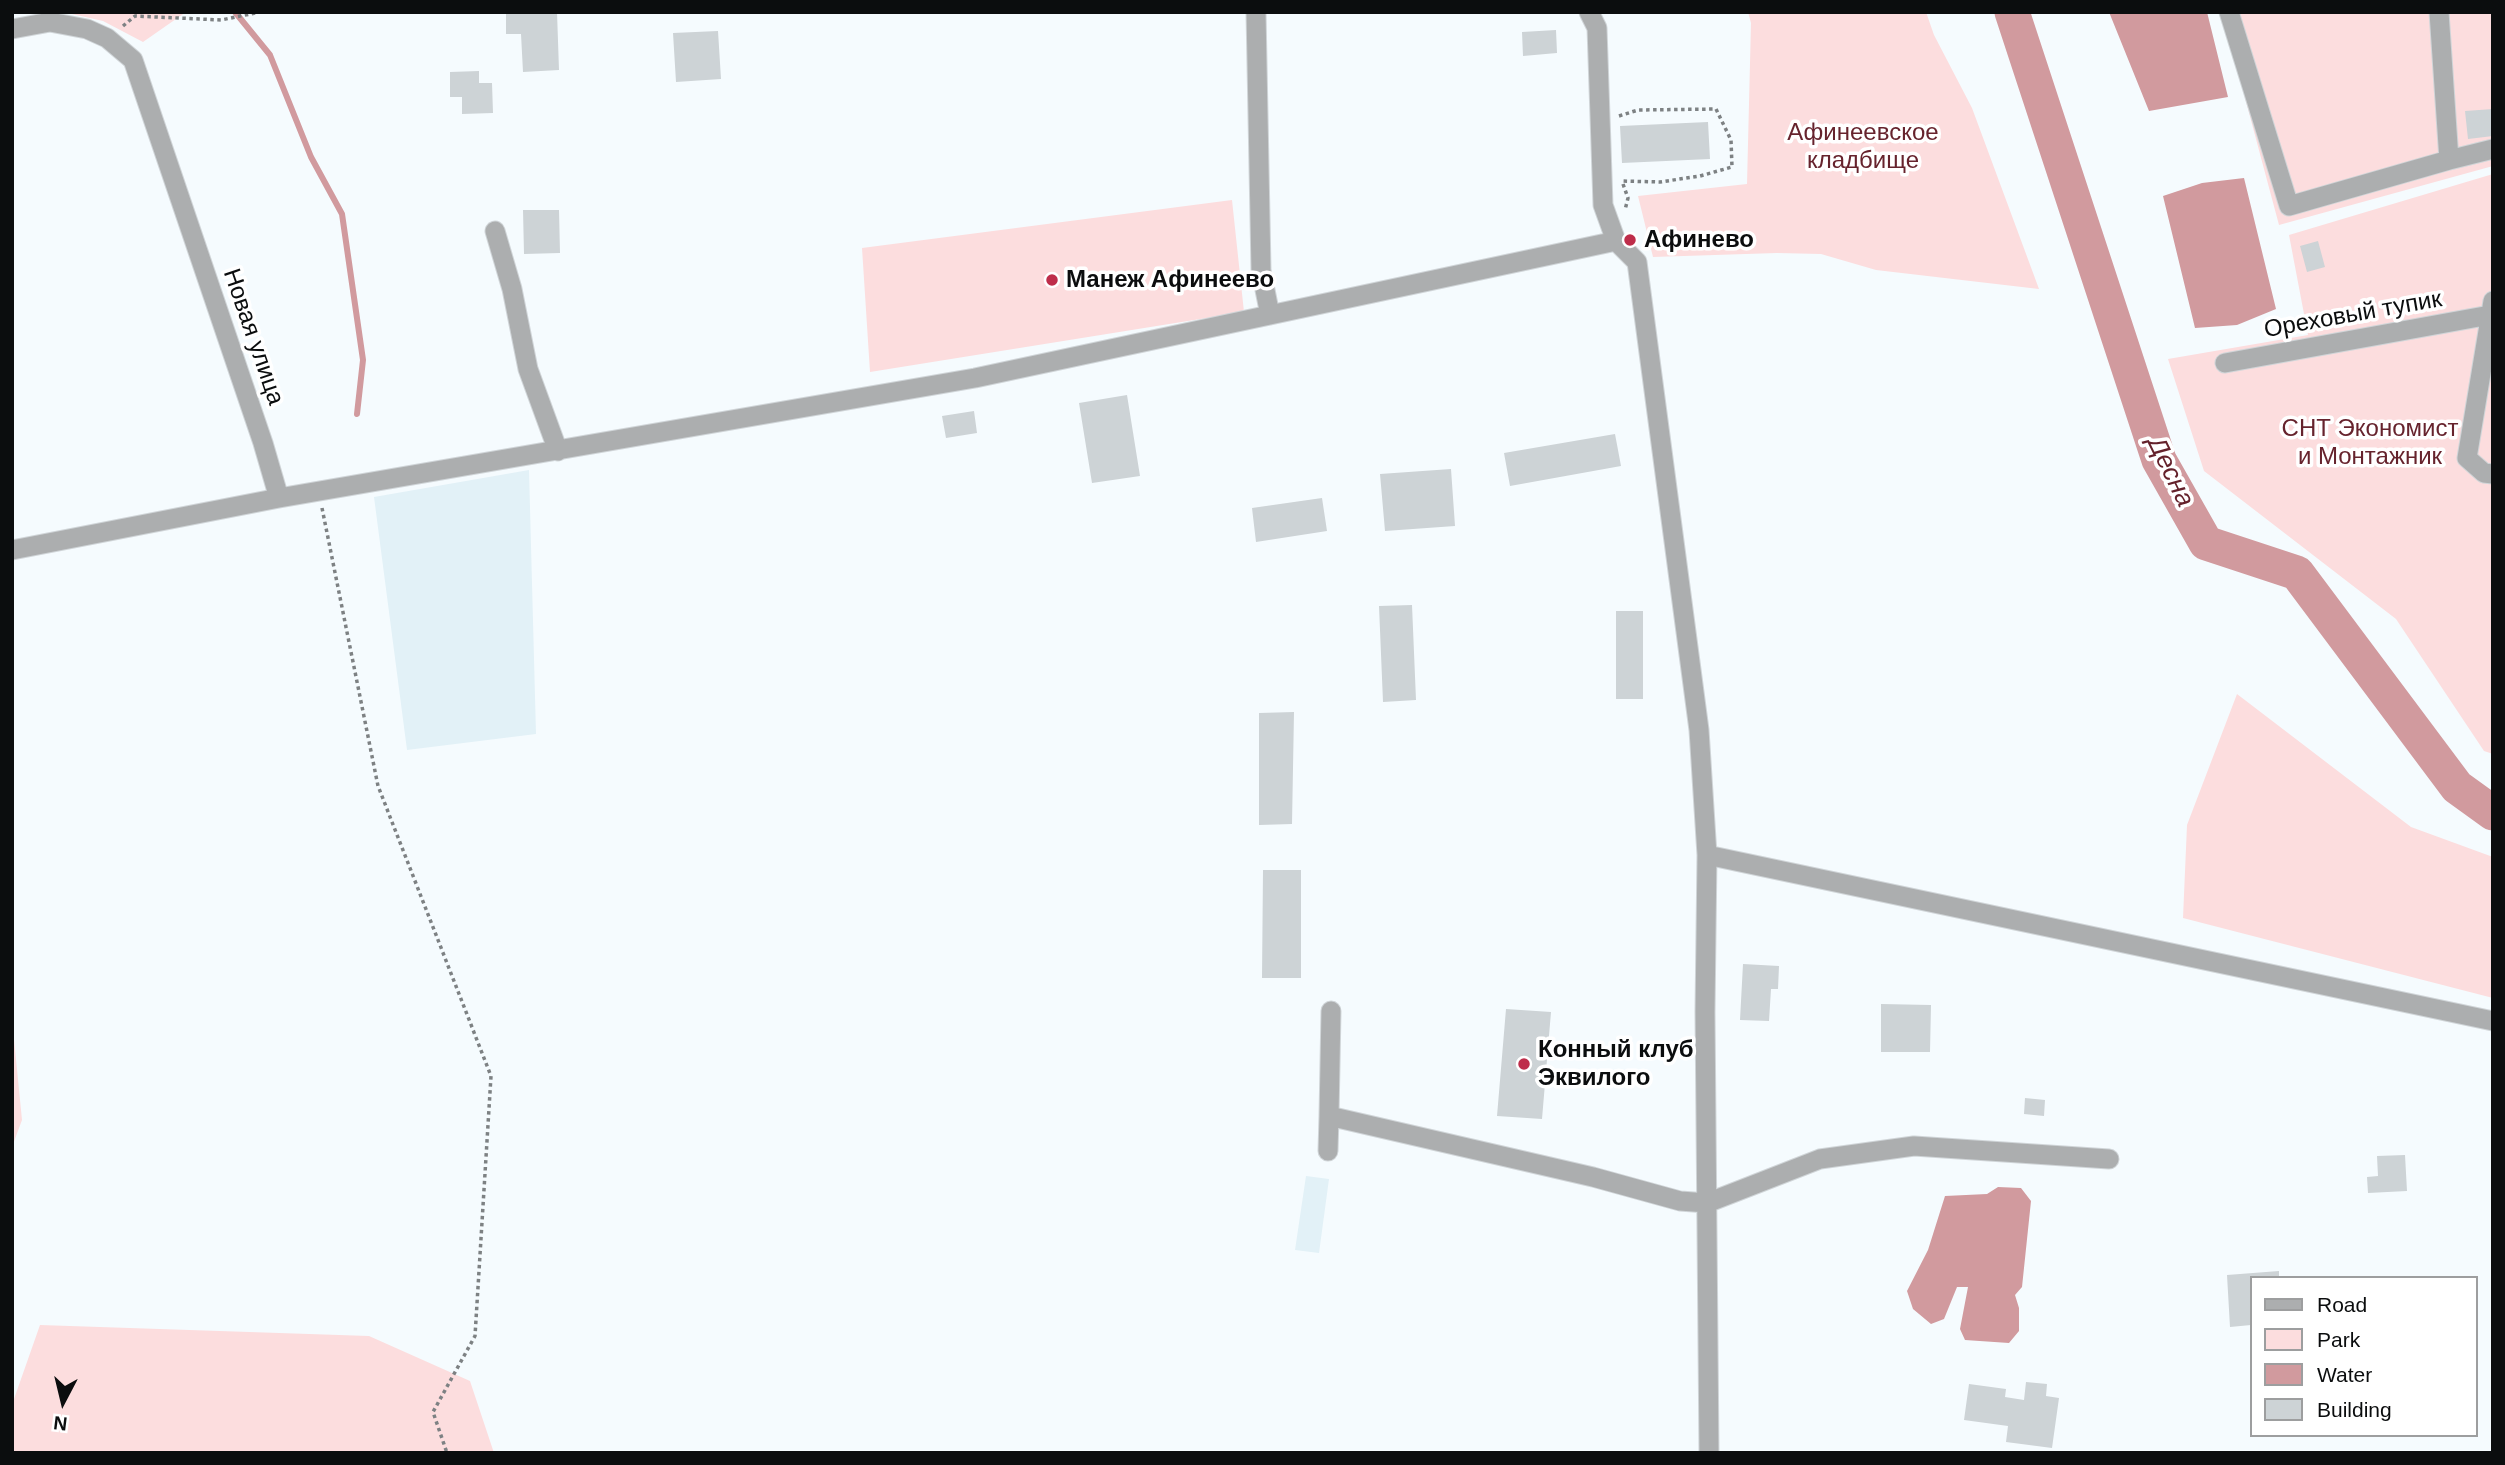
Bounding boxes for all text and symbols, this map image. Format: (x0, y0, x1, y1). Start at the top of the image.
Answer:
park label: Афинеевское кладбище (1787, 119, 1939, 175)
place label: Афинево (1644, 226, 1754, 254)
marker: Афинево (1622, 232, 1638, 248)
street label: Новая улица (216, 265, 290, 409)
place label: Манеж Афинеево (1066, 266, 1274, 294)
marker: Манеж Афинеево (1044, 272, 1060, 288)
street label: Ореховый тупик (2262, 285, 2444, 345)
park label: СНТ Экономист и Монтажник (2282, 415, 2458, 471)
water label: Десна (2140, 432, 2200, 512)
place label: Конный клуб Эквилого (1538, 1036, 1694, 1092)
marker: Конный клуб Эквилого (1516, 1056, 1532, 1072)
legend (2250, 1276, 2477, 1437)
text: Road (2317, 1293, 2367, 1316)
text: Park (2317, 1328, 2360, 1351)
text: Water (2317, 1363, 2372, 1386)
north arrow (28, 1367, 98, 1437)
text: Building (2317, 1398, 2392, 1421)
text: N (52, 1412, 68, 1435)

